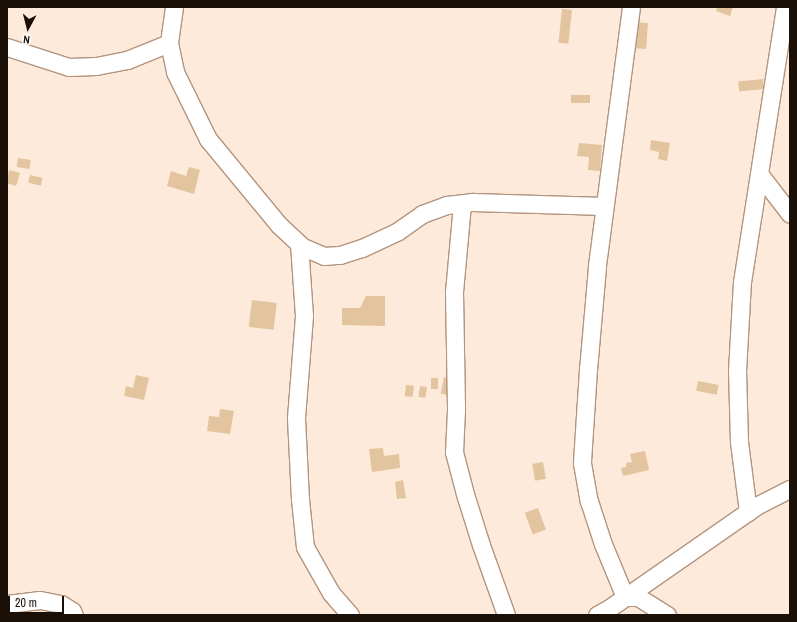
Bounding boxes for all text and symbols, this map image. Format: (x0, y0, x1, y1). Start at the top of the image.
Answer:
north arrow (8, 8, 48, 48)
text: N (22, 33, 31, 47)
scale bar (10, 588, 66, 614)
text: 20 m (15, 595, 37, 611)

